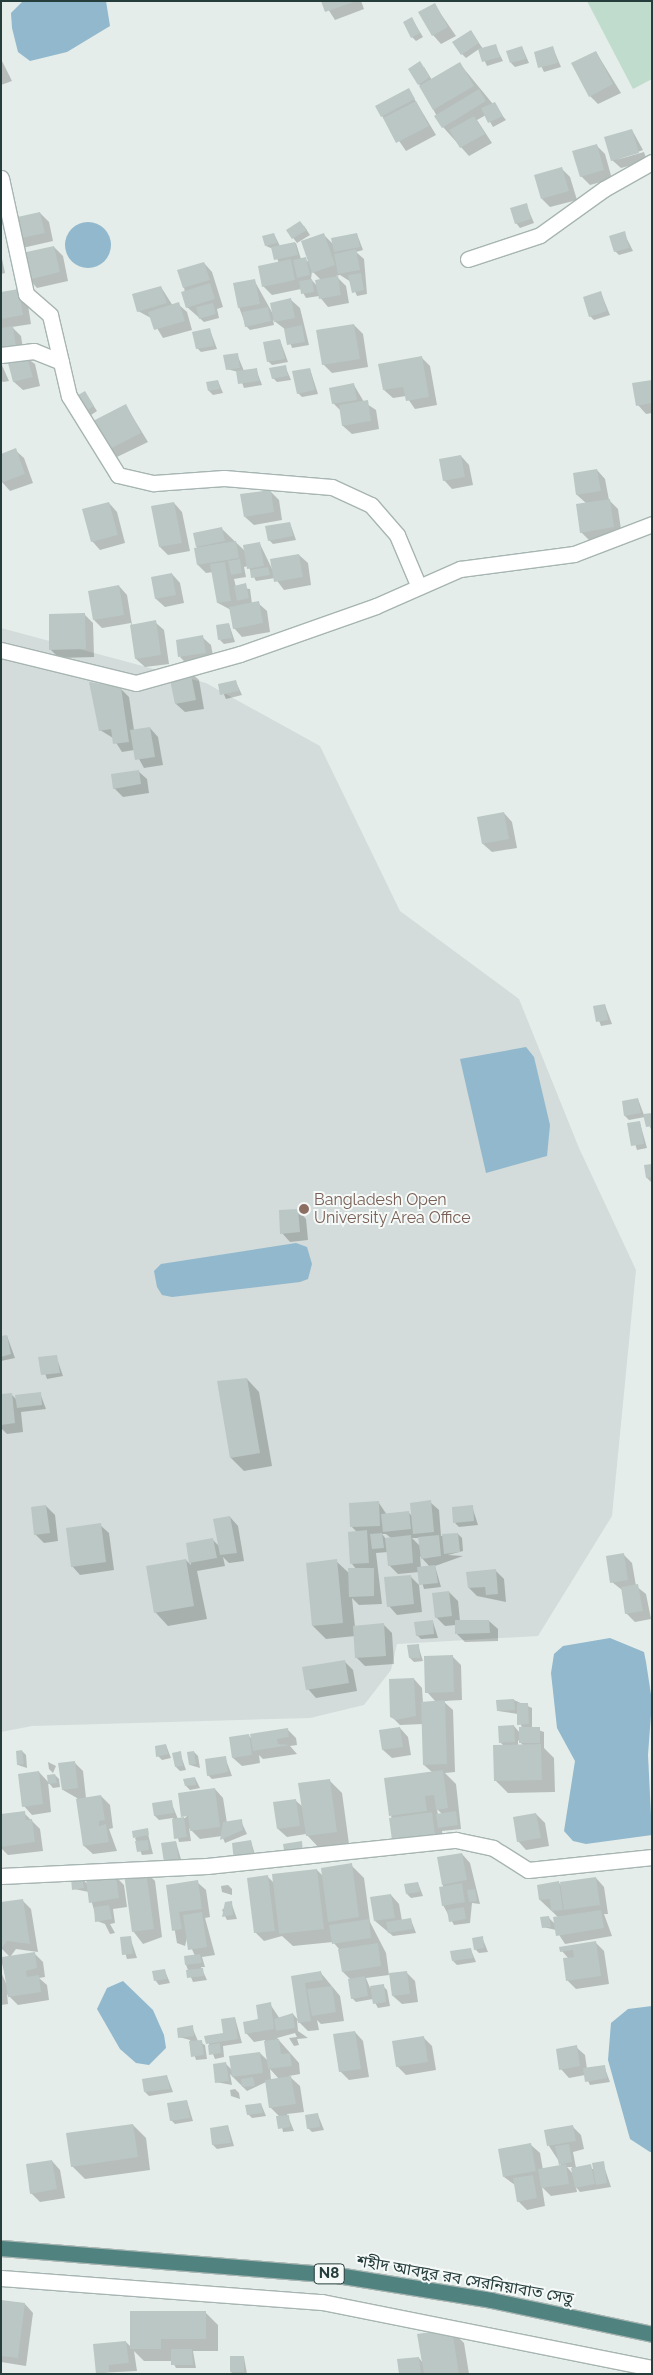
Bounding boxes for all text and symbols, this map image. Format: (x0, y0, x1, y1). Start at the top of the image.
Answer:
place label: Bangladesh Open University Area Office (314, 1190, 472, 1228)
marker: Bangladesh Open University Area Office (298, 1203, 310, 1215)
street label: শহীদ আবদুর রব সেরনিয়াবাত সেতু (355, 2251, 575, 2309)
road number: N8 (313, 2262, 345, 2286)

